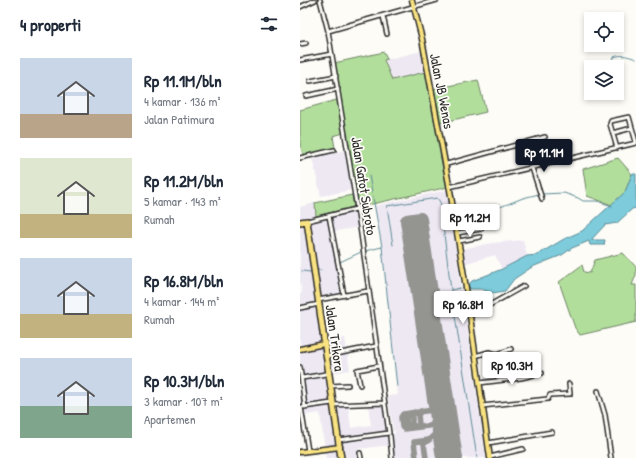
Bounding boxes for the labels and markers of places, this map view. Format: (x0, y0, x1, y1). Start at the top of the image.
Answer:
pin: Rp 11.1M (503, 139, 585, 173)
pin: Rp 11.2M (429, 204, 511, 238)
pin: Rp 16.8M (422, 291, 504, 325)
pin: Rp 10.3M (471, 352, 553, 386)

